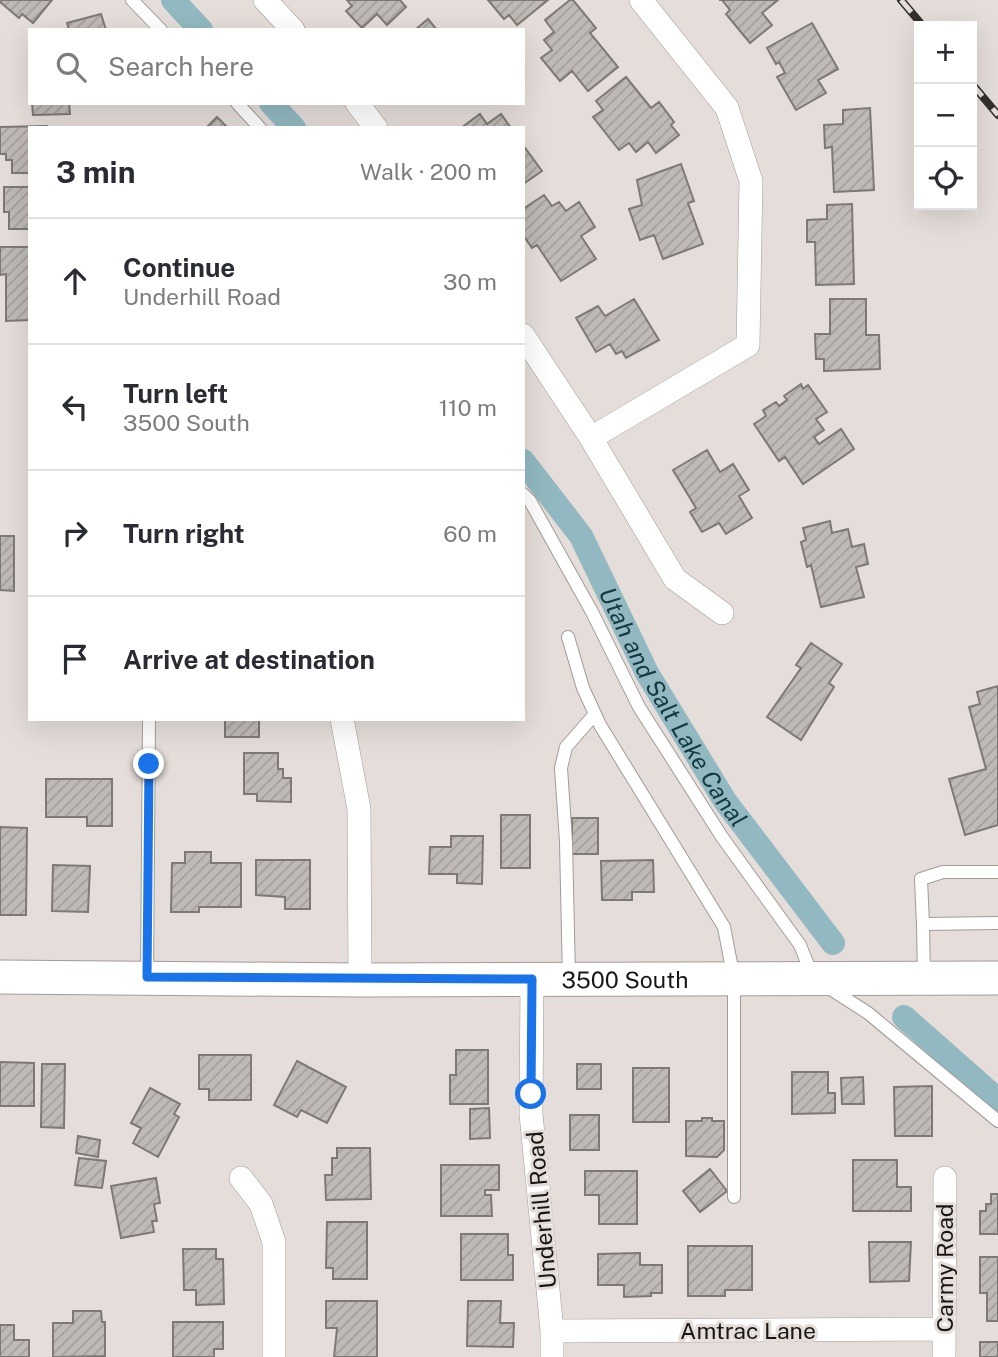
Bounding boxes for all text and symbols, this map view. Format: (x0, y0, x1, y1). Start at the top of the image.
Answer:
map controls (914, 21, 977, 210)
button: + (914, 21, 977, 84)
search box (28, 28, 525, 105)
icon: search (52, 48, 90, 86)
text: Search here (108, 51, 254, 82)
button: − (914, 84, 977, 147)
button: locate (914, 147, 977, 210)
text: 3 min (56, 154, 135, 190)
text: Walk · 200 m (360, 158, 497, 185)
text: Continue (123, 252, 235, 283)
icon: ahead (56, 262, 94, 300)
text: 30 m (443, 268, 497, 295)
text: Underhill Road (123, 283, 281, 310)
text: Turn left (123, 378, 228, 409)
icon: left (56, 388, 94, 426)
text: 110 m (439, 394, 497, 421)
text: 3500 South (123, 409, 250, 436)
icon: right (56, 514, 94, 552)
text: Turn right (123, 518, 245, 549)
text: 60 m (443, 520, 497, 547)
water label: Utah and Salt Lake Canal (594, 582, 753, 832)
icon: arrive (56, 640, 94, 678)
text: Arrive at destination (123, 644, 375, 675)
route end (133, 748, 164, 779)
street label: 3500 South (562, 965, 688, 993)
route start (515, 1078, 546, 1109)
street label: Underhill Road (521, 1130, 561, 1290)
street label: Carmy Road (931, 1203, 958, 1333)
street label: Amtrac Lane (680, 1317, 816, 1344)

